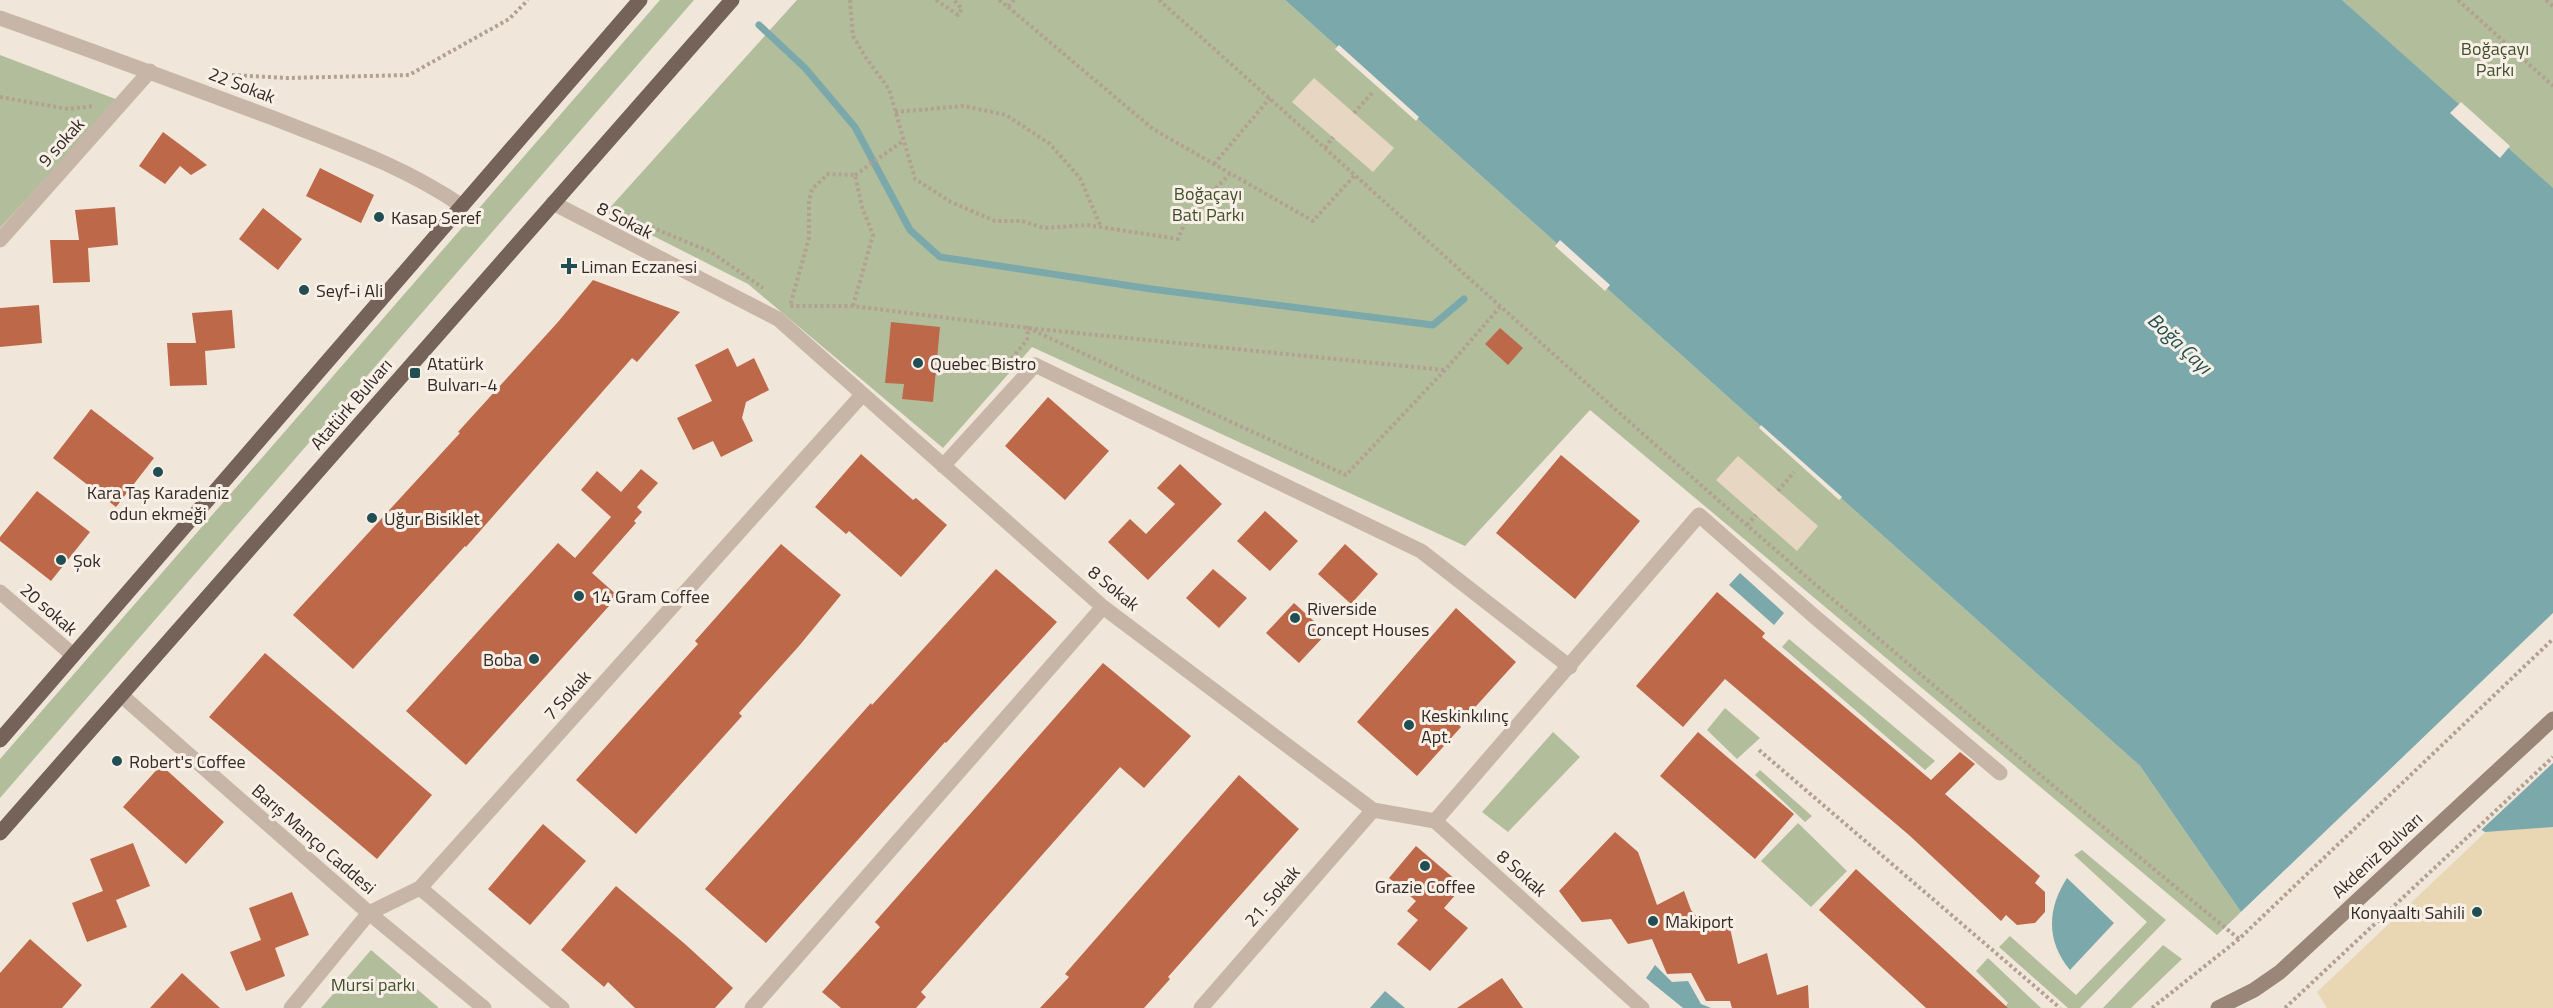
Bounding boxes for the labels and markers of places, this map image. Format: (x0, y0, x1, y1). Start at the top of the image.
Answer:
place label: Kasap Seref (391, 204, 481, 231)
marker: Kasap Seref (372, 210, 386, 224)
place label: Liman Eczanesi (581, 253, 697, 280)
marker: Liman Eczanesi (562, 259, 576, 273)
place label: Seyf-i Ali (316, 277, 383, 304)
marker: Seyf-i Ali (297, 283, 311, 297)
place label: Atatürk Bulvarı-4 (427, 350, 497, 398)
place label: Quebec Bistro (930, 350, 1036, 377)
marker: Quebec Bistro (911, 356, 925, 370)
marker: Atatürk Bulvarı-4 (408, 366, 422, 380)
marker: Kara Taş Karadeniz odun ekmeği (151, 465, 165, 479)
place label: Kara Taş Karadeniz odun ekmeği (87, 479, 229, 527)
place label: Uğur Bisiklet (384, 505, 481, 532)
marker: Uğur Bisiklet (365, 511, 379, 525)
place label: Şok (73, 547, 101, 574)
marker: Şok (54, 553, 68, 567)
place label: 14 Gram Coffee (591, 583, 710, 610)
marker: 14 Gram Coffee (572, 589, 586, 603)
place label: Riverside Concept Houses (1307, 595, 1429, 643)
marker: Riverside Concept Houses (1288, 611, 1302, 625)
place label: Boba (483, 646, 522, 673)
marker: Boba (527, 652, 541, 666)
place label: Keskinkılınç Apt. (1421, 702, 1509, 750)
marker: Keskinkılınç Apt. (1402, 718, 1416, 732)
place label: Robert's Coffee (129, 748, 246, 775)
marker: Robert's Coffee (110, 754, 124, 768)
marker: Grazie Coffee (1418, 859, 1432, 873)
place label: Grazie Coffee (1375, 873, 1475, 900)
place label: Konyaaltı Sahili (2351, 899, 2465, 926)
marker: Konyaaltı Sahili (2470, 905, 2484, 919)
place label: Makiport (1665, 908, 1734, 935)
marker: Makiport (1646, 914, 1660, 928)

